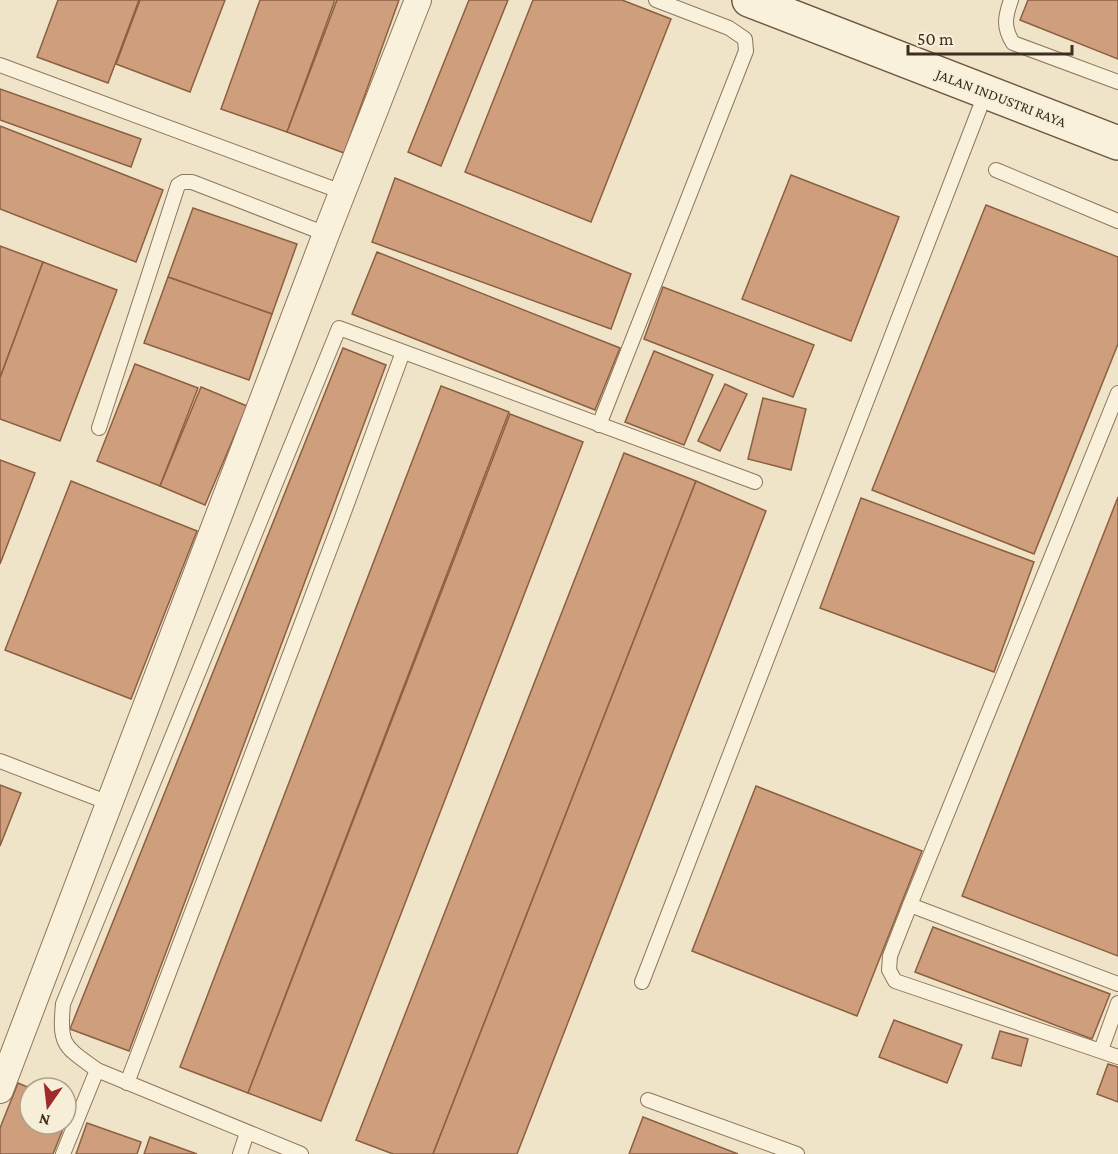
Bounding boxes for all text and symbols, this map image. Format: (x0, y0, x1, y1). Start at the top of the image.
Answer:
scale bar (908, 18, 1072, 56)
text: 50 m (917, 29, 954, 49)
street label: JALAN INDUSTRI RAYA (931, 65, 1069, 131)
north arrow (18, 1076, 78, 1136)
text: N (37, 1110, 52, 1130)

